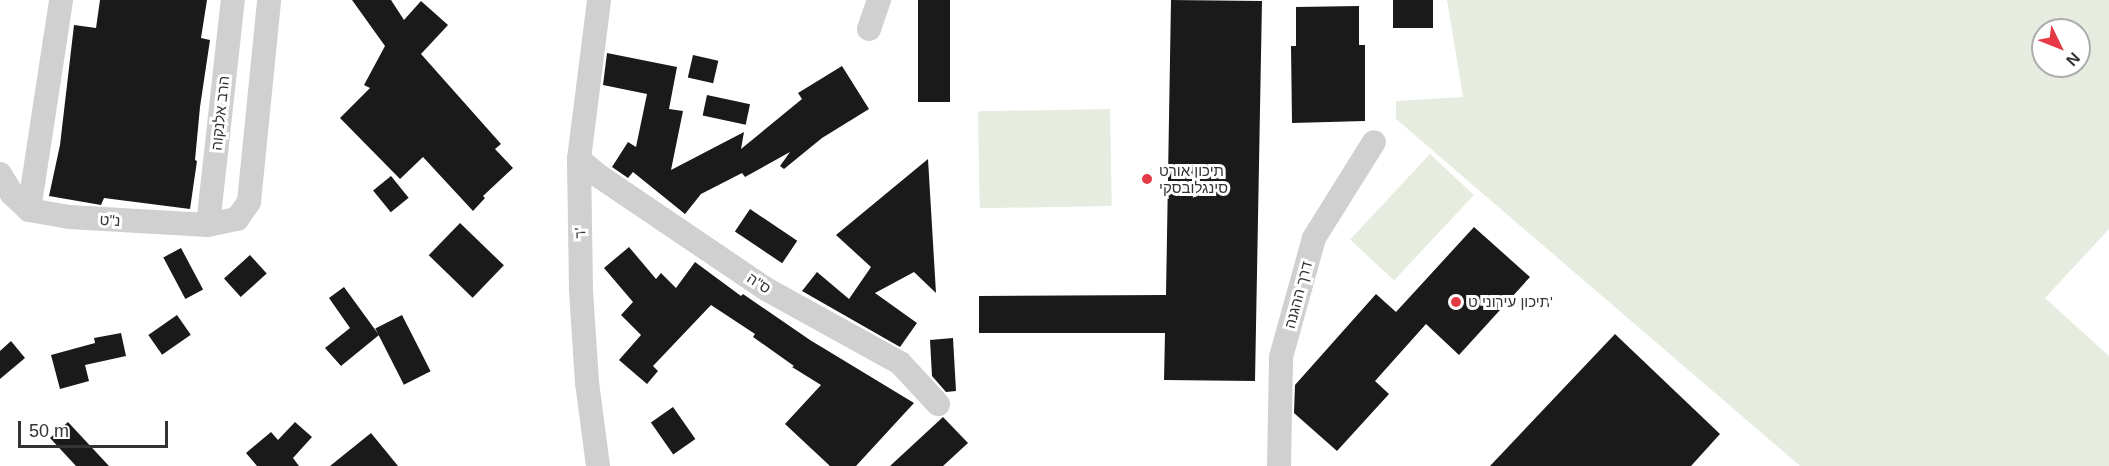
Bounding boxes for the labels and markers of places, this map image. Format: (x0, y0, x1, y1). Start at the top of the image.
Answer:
place label: תיכון אורט סינגלובסקי (1159, 161, 1228, 196)
marker: תיכון אורט סינגלובסקי (1140, 172, 1154, 186)
place label: תיכון עירוני ט' (1468, 293, 1553, 311)
marker: תיכון עירוני ט' (1449, 295, 1463, 309)

